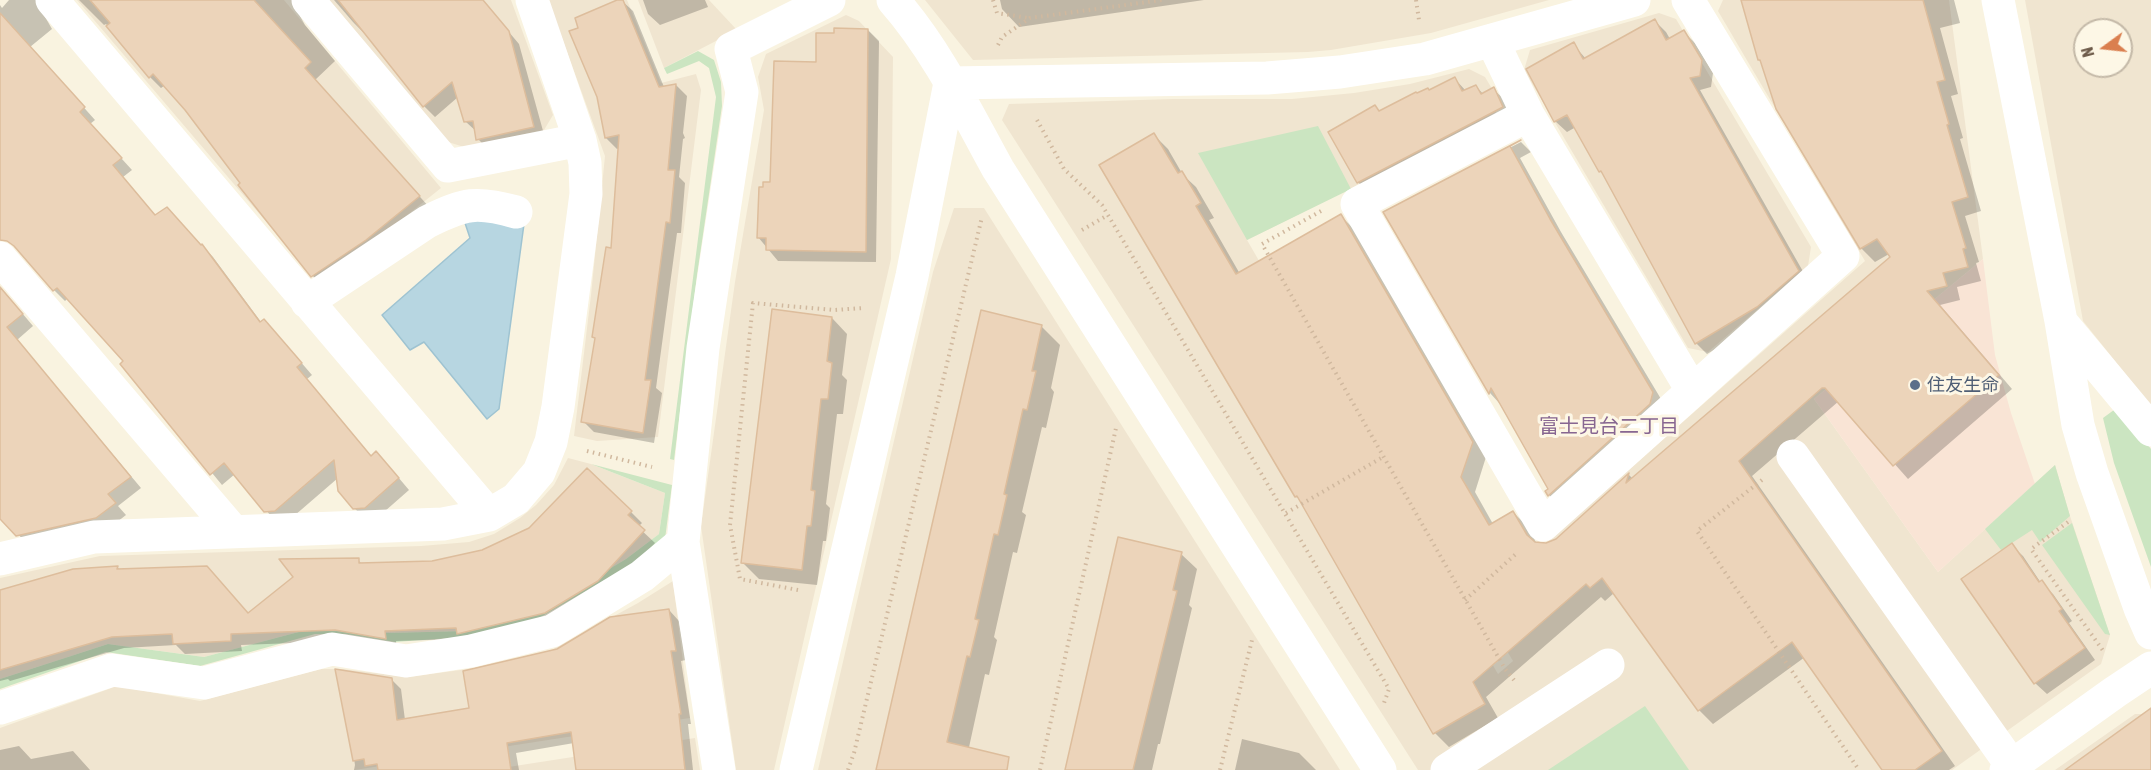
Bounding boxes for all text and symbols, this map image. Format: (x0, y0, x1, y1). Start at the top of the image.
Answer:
north arrow (2073, 18, 2133, 78)
text: N (2078, 45, 2097, 59)
place label: 住友生命 (1927, 374, 1999, 396)
marker: 住友生命 (1908, 378, 1922, 392)
district label: 富士見台二丁目 (1539, 415, 1679, 439)

